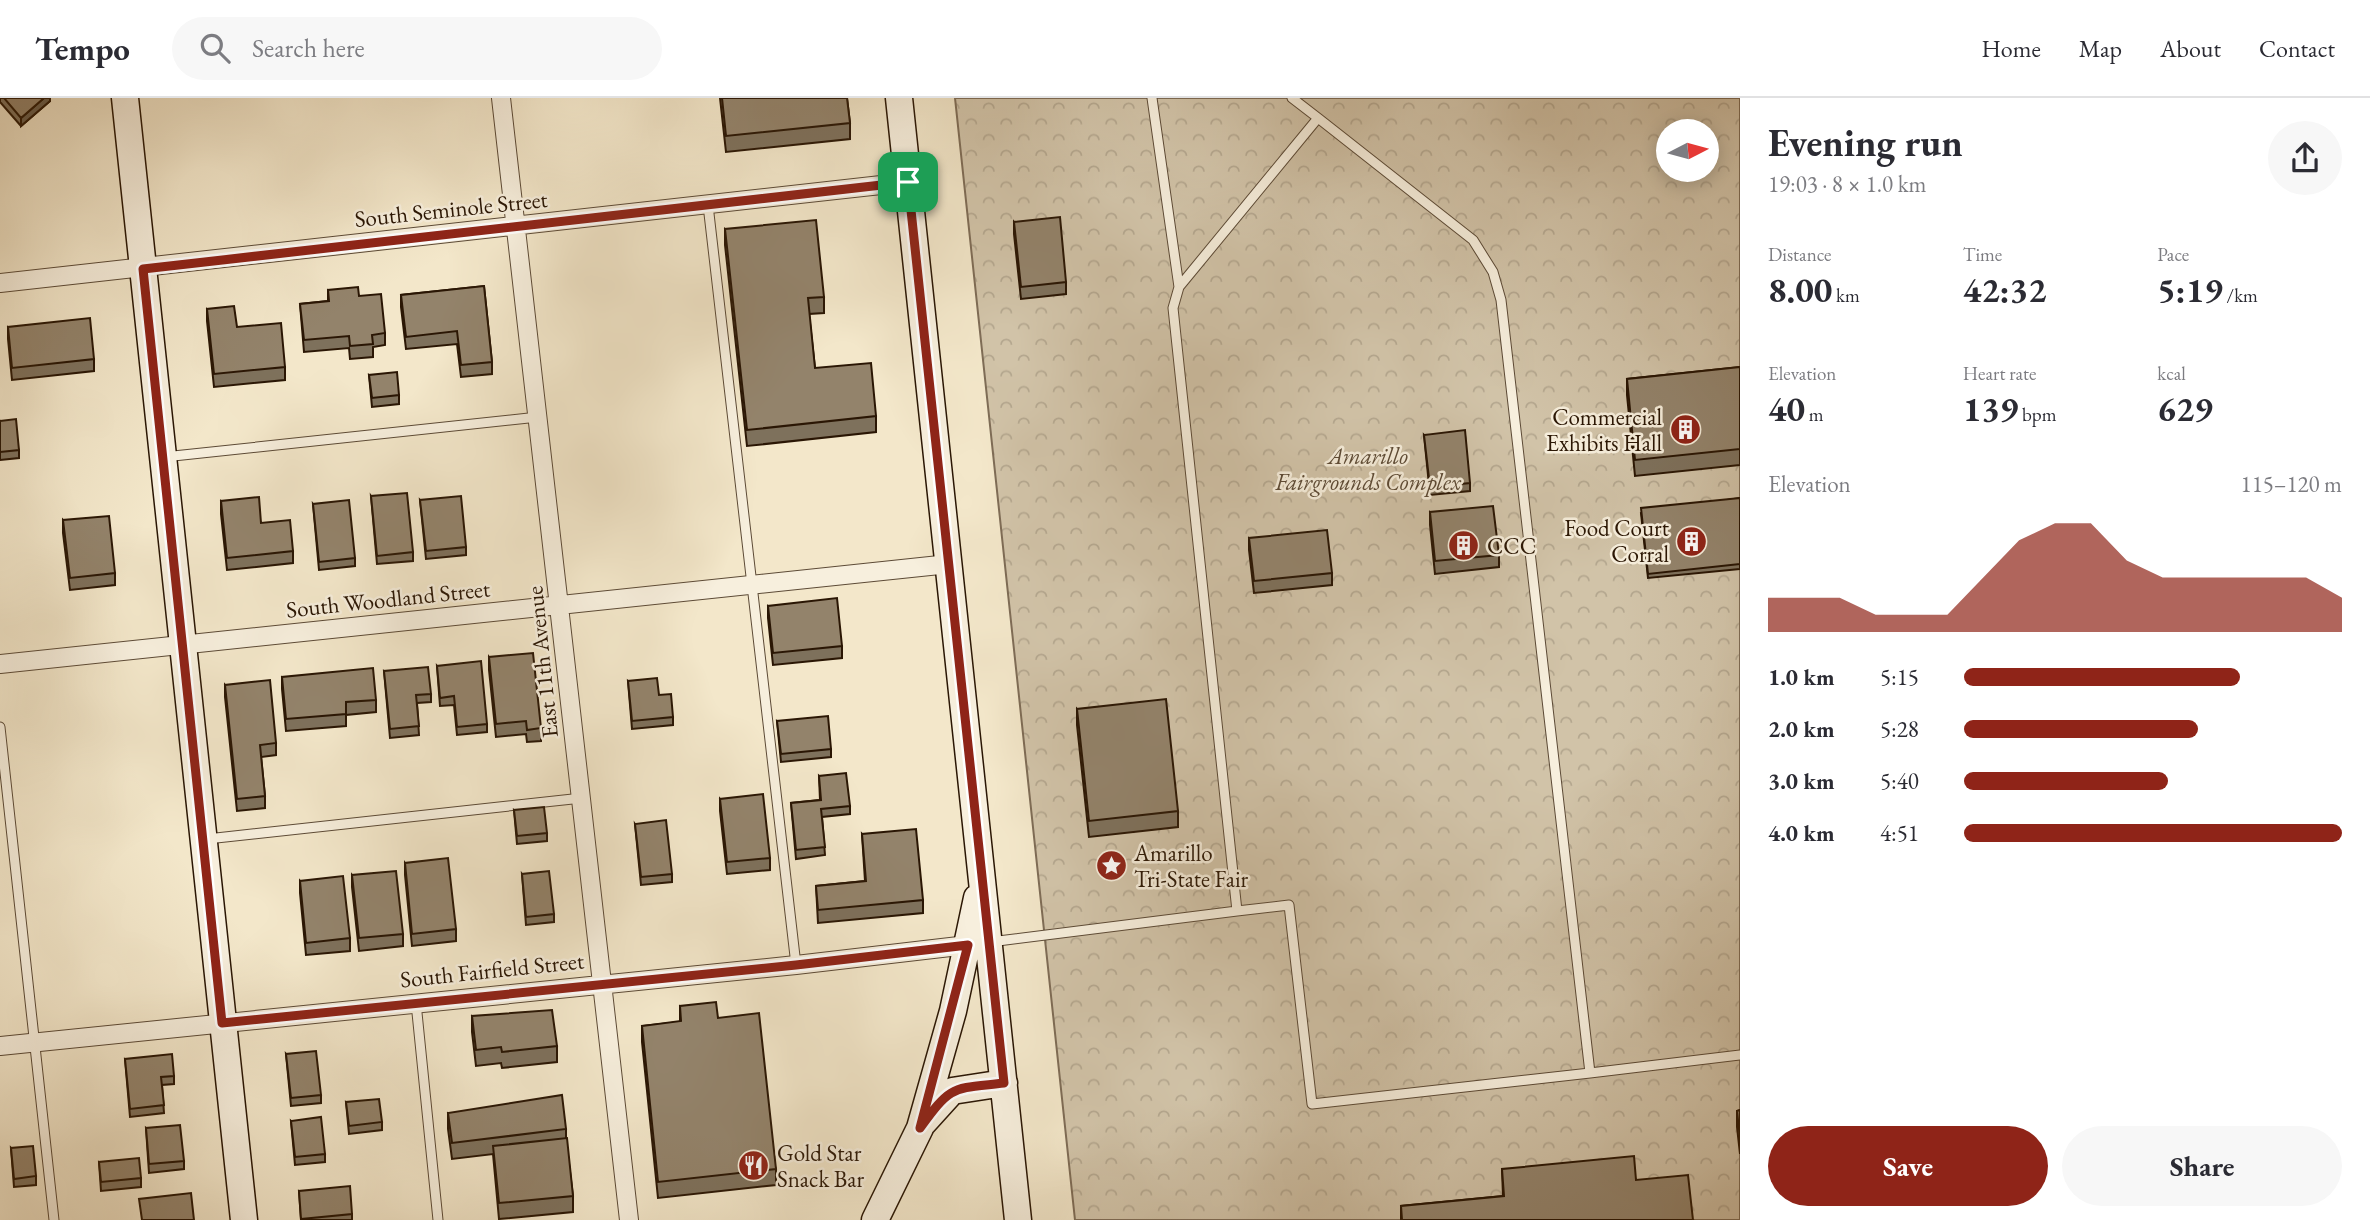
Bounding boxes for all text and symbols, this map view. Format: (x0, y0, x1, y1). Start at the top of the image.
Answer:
search box (172, 17, 662, 80)
text: Tempo (35, 27, 130, 70)
icon: search (196, 29, 234, 67)
text: Search here (252, 31, 365, 65)
text: Home (1981, 33, 2041, 64)
text: Map (2079, 33, 2122, 64)
text: About (2160, 33, 2221, 64)
text: Contact (2259, 33, 2335, 64)
text: Evening run (1768, 118, 1963, 167)
north arrow (1656, 119, 1718, 182)
map controls (1656, 119, 1719, 182)
button: share (2268, 121, 2342, 195)
pin (878, 152, 938, 212)
icon: arrive (889, 163, 927, 201)
text: 19:03 · 8 × 1.0 km (1768, 169, 1926, 199)
street label: South Seminole Street (353, 184, 550, 234)
text: Distance (1768, 242, 1831, 267)
text: Time (1963, 242, 2002, 267)
text: Pace (2157, 242, 2189, 267)
text: 8.00 (1768, 267, 1832, 312)
text: 42:32 (1963, 267, 2047, 312)
text: 5:19 (2157, 267, 2223, 312)
text: km (1832, 283, 1860, 308)
text: /km (2223, 283, 2258, 308)
text: Elevation (1768, 361, 1836, 386)
text: Heart rate (1963, 361, 2036, 386)
text: kcal (2157, 361, 2186, 386)
text: 40 (1768, 386, 1805, 431)
text: 139 (1963, 386, 2018, 431)
text: 629 (2157, 386, 2213, 431)
place label: Commercial Exhibits Hall (1546, 402, 1662, 458)
text: m (1805, 402, 1824, 427)
text: bpm (2018, 402, 2056, 427)
building icon: Commercial Exhibits Hall (1668, 413, 1702, 447)
park label: Amarillo Fairgrounds Complex (1274, 441, 1462, 497)
text: Elevation (1768, 469, 1851, 499)
text: 115–120 m (2241, 469, 2342, 499)
place label: Food Court Corral (1564, 513, 1670, 569)
building icon: Food Court Corral (1675, 524, 1709, 558)
building icon: CCC (1447, 529, 1481, 563)
place label: CCC (1487, 531, 1536, 561)
street label: South Woodland Street (285, 573, 492, 625)
street label: East 11th Avenue (519, 585, 565, 739)
text: 1.0 km (1768, 662, 1835, 692)
text: 5:15 (1880, 662, 1919, 692)
text: 2.0 km (1768, 714, 1835, 744)
text: 5:28 (1880, 714, 1919, 744)
text: 3.0 km (1768, 766, 1835, 796)
text: 5:40 (1880, 766, 1919, 796)
text: 4.0 km (1768, 818, 1835, 848)
text: 4:51 (1880, 818, 1919, 848)
place label: Amarillo Tri-State Fair (1133, 838, 1249, 894)
place icon: Amarillo Tri-State Fair (1094, 849, 1128, 883)
street label: South Fairfield Street (399, 945, 586, 995)
button: Save (1768, 1126, 2048, 1206)
button: Share (2062, 1126, 2342, 1206)
place label: Gold Star Snack Bar (777, 1138, 864, 1194)
restaurant icon: Gold Star Snack Bar (737, 1149, 771, 1183)

